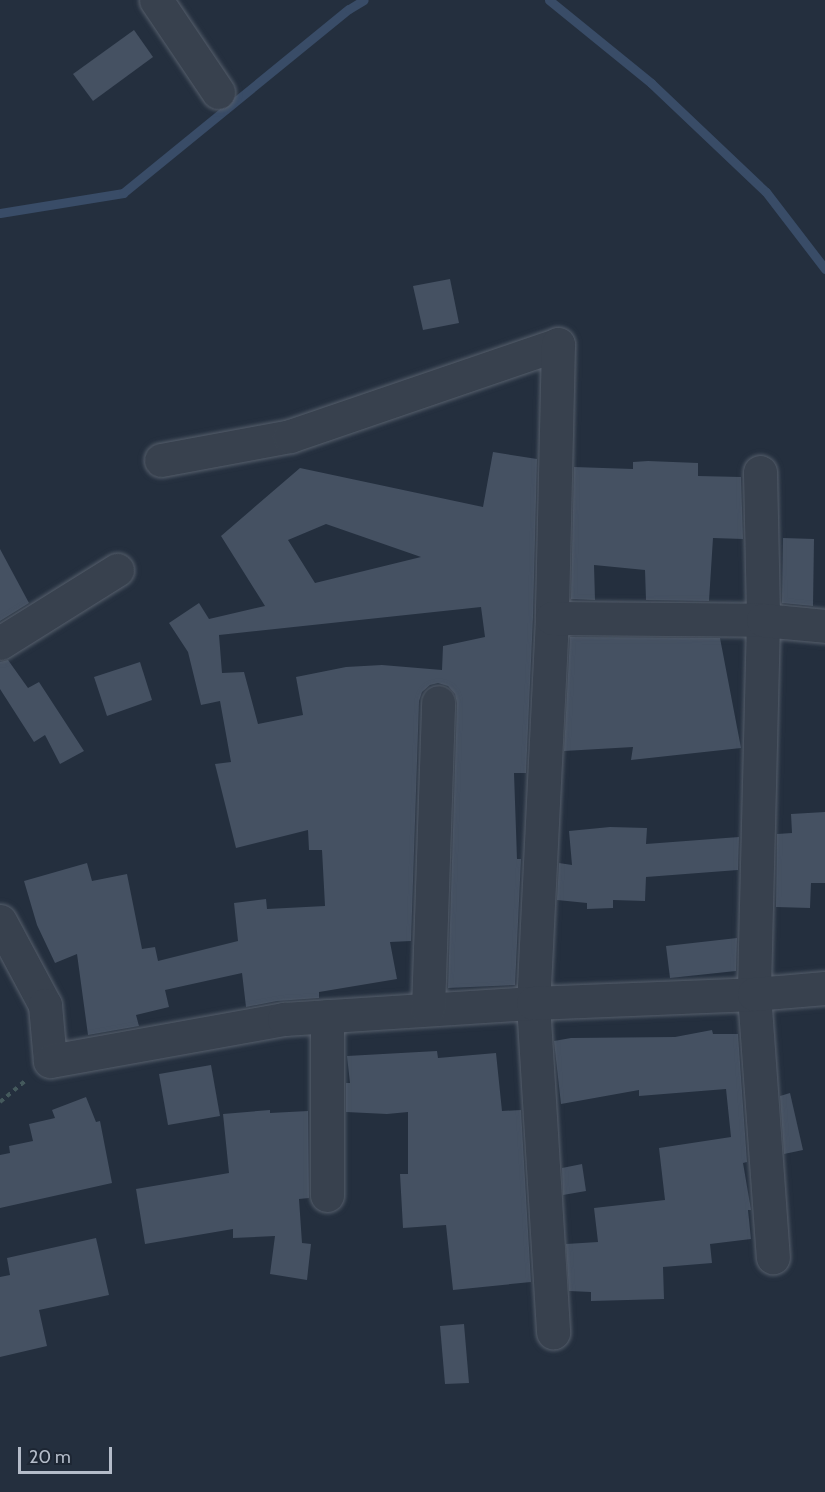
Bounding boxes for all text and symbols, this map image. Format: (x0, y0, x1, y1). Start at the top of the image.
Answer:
scale bar (21, 1435, 116, 1473)
text: 20 m (29, 1446, 71, 1468)

